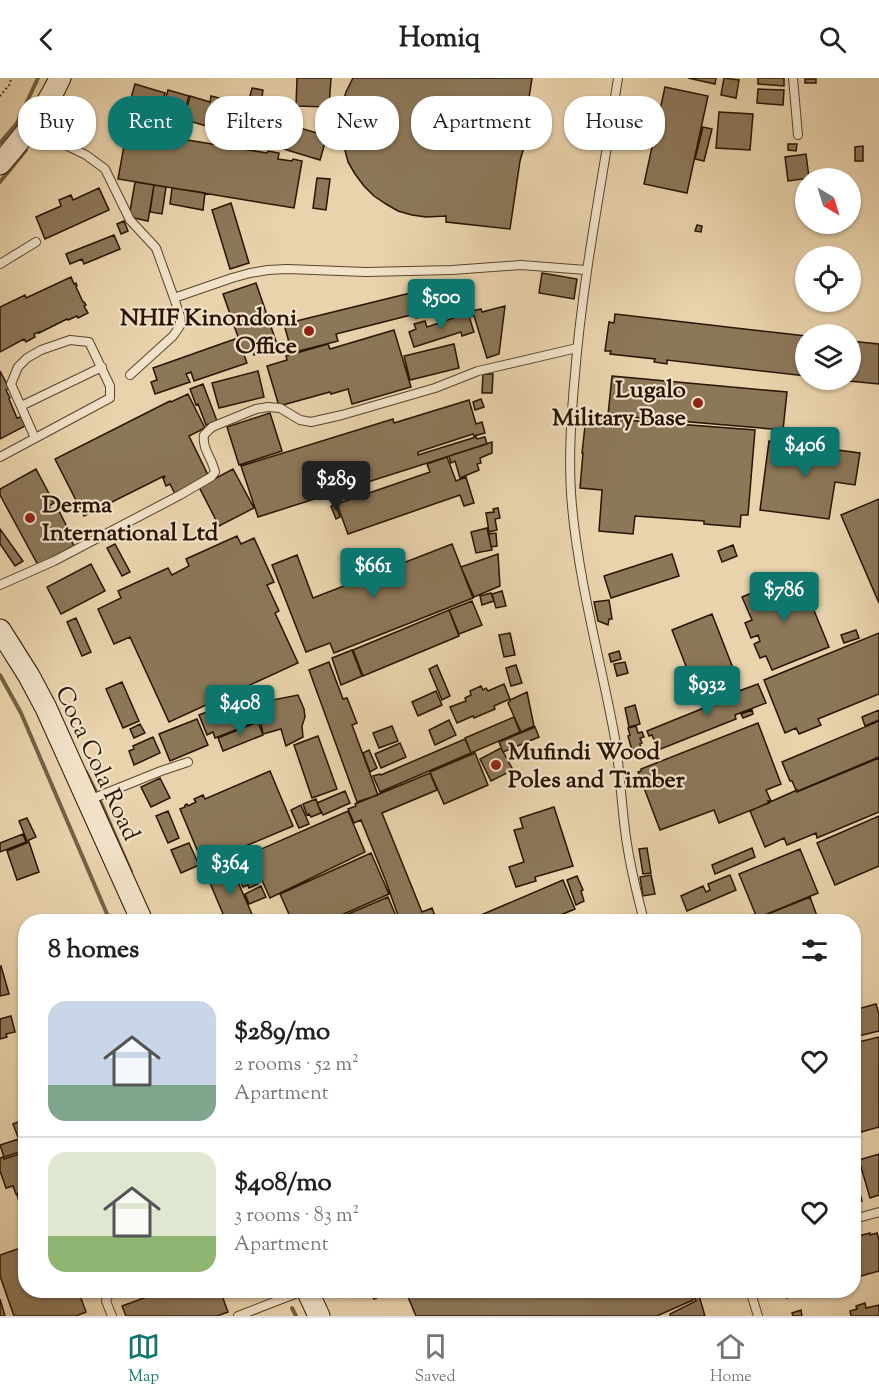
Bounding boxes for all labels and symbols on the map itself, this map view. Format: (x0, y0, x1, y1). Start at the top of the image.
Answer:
north arrow (795, 168, 861, 234)
pin: $500 (405, 279, 477, 330)
place label: NHIF Kinondoni Office (120, 302, 297, 364)
marker: NHIF Kinondoni Office (302, 324, 316, 338)
place label: Lugalo Military Base (552, 374, 686, 436)
marker: Lugalo Military Base (691, 396, 705, 410)
pin: $406 (769, 427, 841, 478)
pin: $289 (300, 461, 372, 512)
place label: Derma International Ltd (42, 489, 219, 551)
marker: Derma International Ltd (23, 511, 37, 525)
pin: $661 (337, 548, 409, 599)
pin: $786 (748, 572, 820, 623)
pin: $932 (671, 666, 743, 717)
street label: Coca Cola Road (45, 681, 147, 847)
pin: $408 (204, 685, 276, 736)
place label: Mufindi Wood Poles and Timber (508, 736, 686, 798)
marker: Mufindi Wood Poles and Timber (489, 758, 503, 772)
pin: $364 (194, 845, 266, 896)

